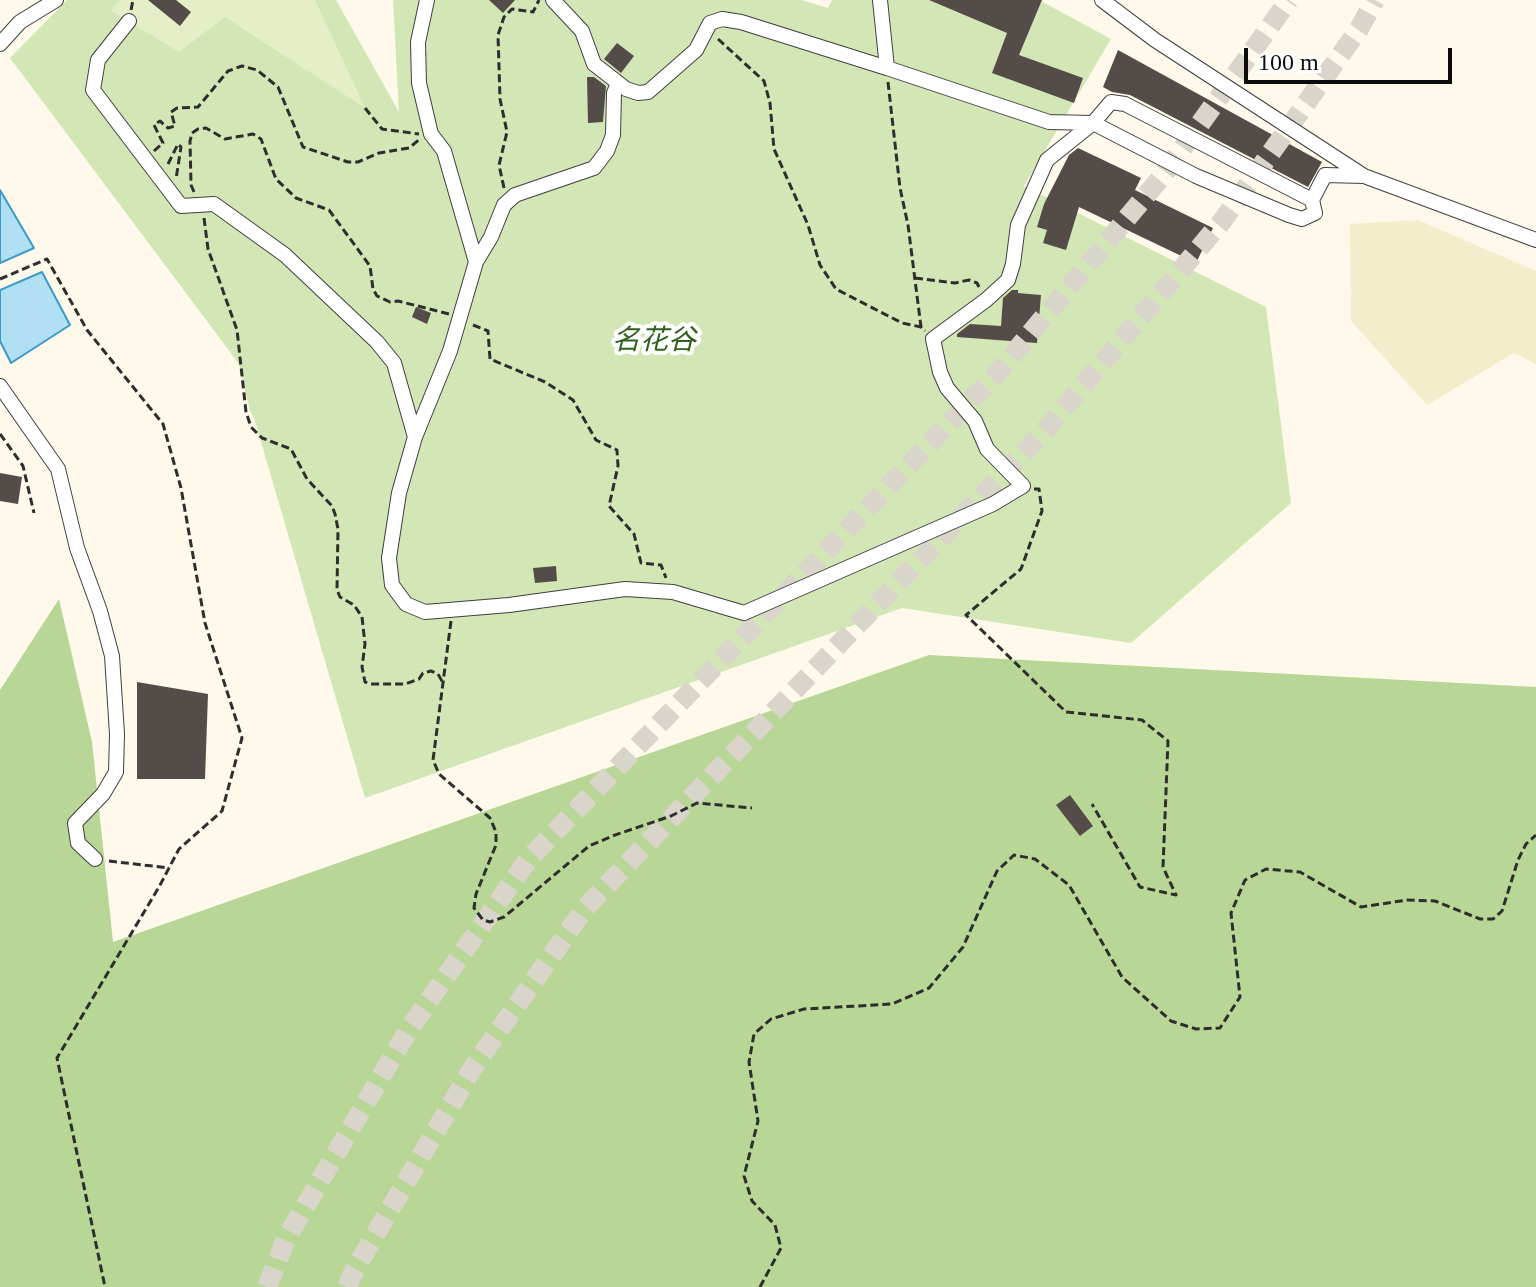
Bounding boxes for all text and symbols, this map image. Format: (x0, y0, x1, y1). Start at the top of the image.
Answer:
scale bar (1248, 32, 1456, 82)
text: 100 m (1258, 49, 1319, 75)
park label: 名花谷 (612, 321, 696, 355)

